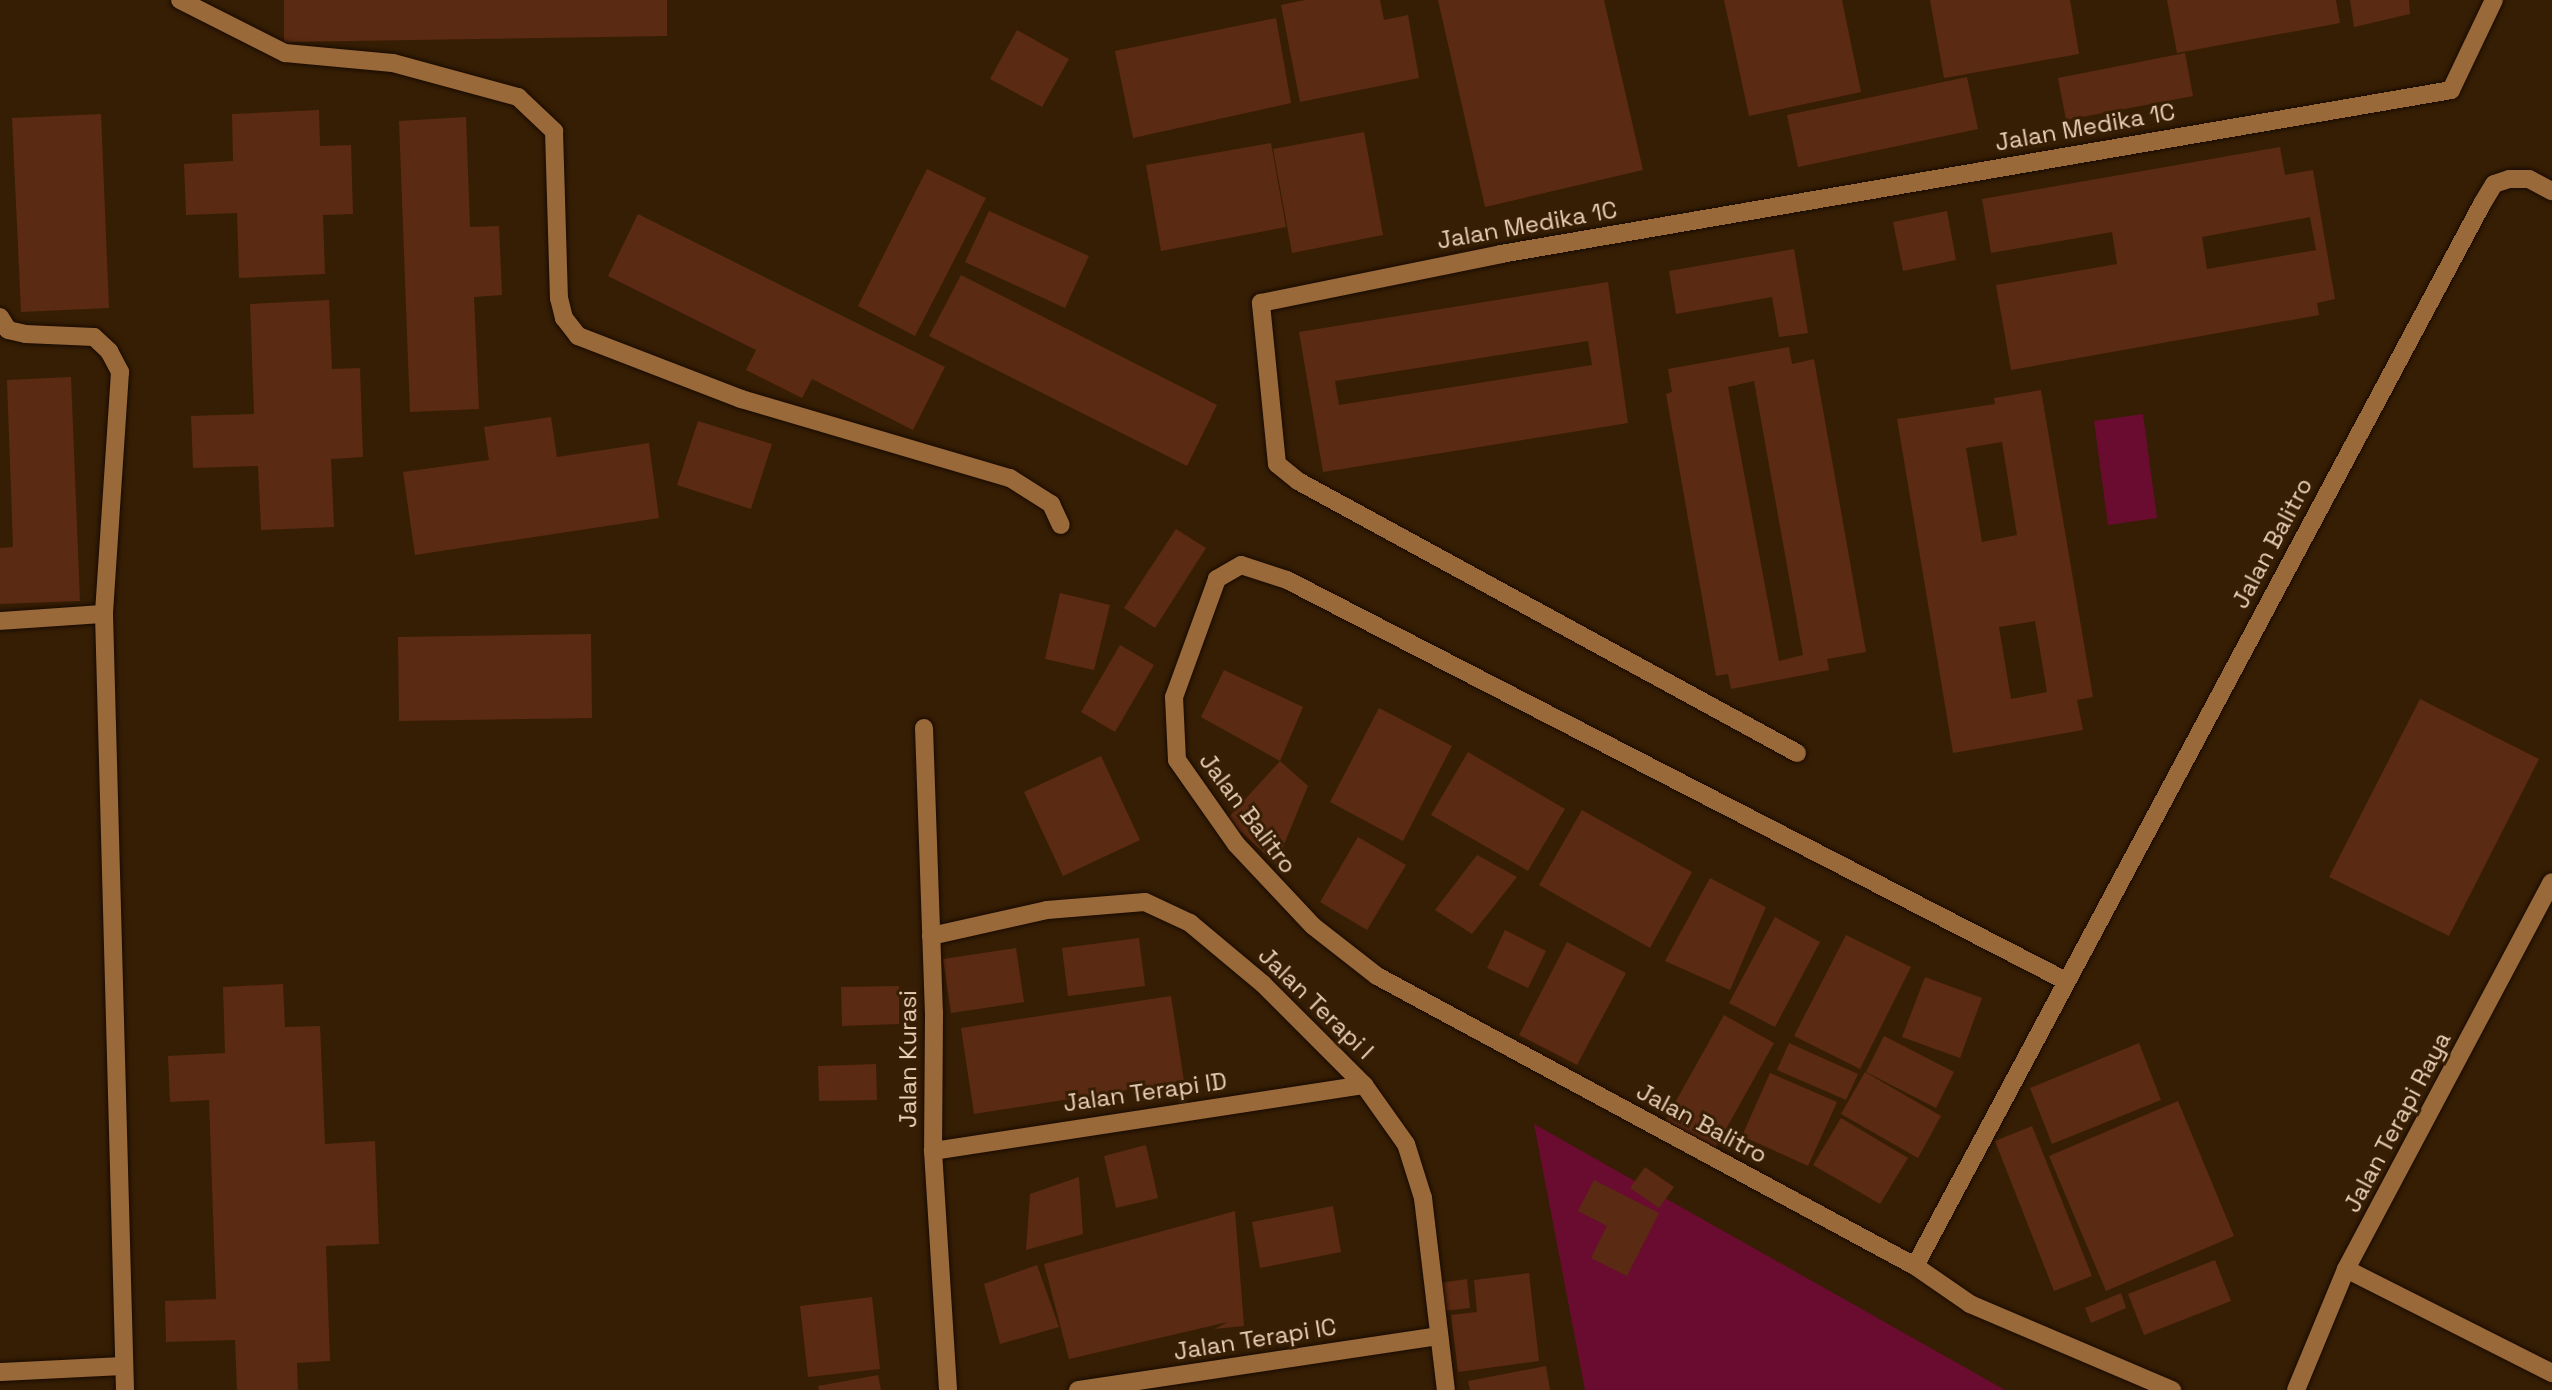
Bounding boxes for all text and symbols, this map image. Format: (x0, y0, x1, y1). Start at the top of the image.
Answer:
street label: Jalan Medika 1C (1993, 97, 2177, 157)
street label: Jalan Medika 1C (1435, 195, 1619, 255)
street label: Jalan Balitro (2226, 473, 2318, 613)
street label: Jalan Balitro (1193, 747, 1303, 879)
street label: Jalan Terapi I (1252, 941, 1380, 1065)
street label: Jalan Kurasi (894, 990, 922, 1128)
street label: Jalan Terapi Raya (2337, 1027, 2457, 1217)
street label: Jalan Terapi ID (1061, 1066, 1229, 1118)
street label: Jalan Balitro (1632, 1077, 1772, 1169)
street label: Jalan Terapi IC (1171, 1312, 1339, 1366)

